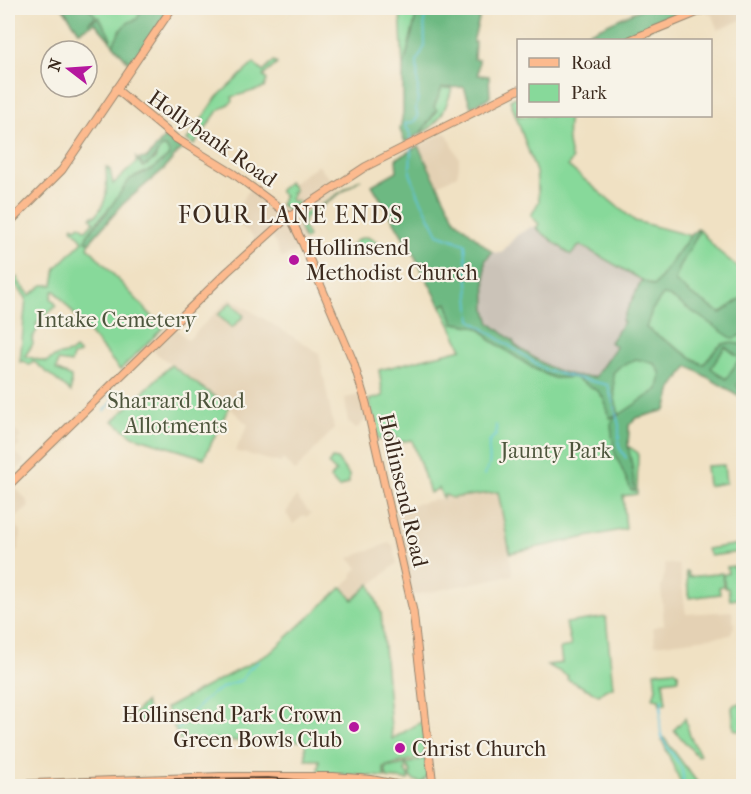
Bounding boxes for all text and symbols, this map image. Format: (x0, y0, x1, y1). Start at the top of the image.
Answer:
north arrow (39, 39, 99, 99)
legend (517, 39, 712, 117)
text: Road (571, 53, 611, 74)
text: N (44, 55, 66, 73)
text: Park (571, 83, 608, 104)
street label: Hollybank Road (143, 85, 283, 193)
district label: FOUR LANE ENDS (178, 201, 404, 229)
place label: Hollinsend Methodist Church (306, 235, 478, 286)
marker: Hollinsend Methodist Church (287, 253, 301, 267)
park label: Intake Cemetery (36, 307, 197, 333)
park label: Sharrard Road Allotments (107, 388, 246, 439)
street label: Hollinsend Road (373, 411, 434, 571)
park label: Jaunty Park (499, 438, 612, 464)
place label: Hollinsend Park Crown Green Bowls Club (122, 702, 342, 753)
marker: Hollinsend Park Crown Green Bowls Club (347, 720, 361, 734)
place label: Christ Church (412, 736, 547, 762)
marker: Christ Church (393, 741, 407, 755)

